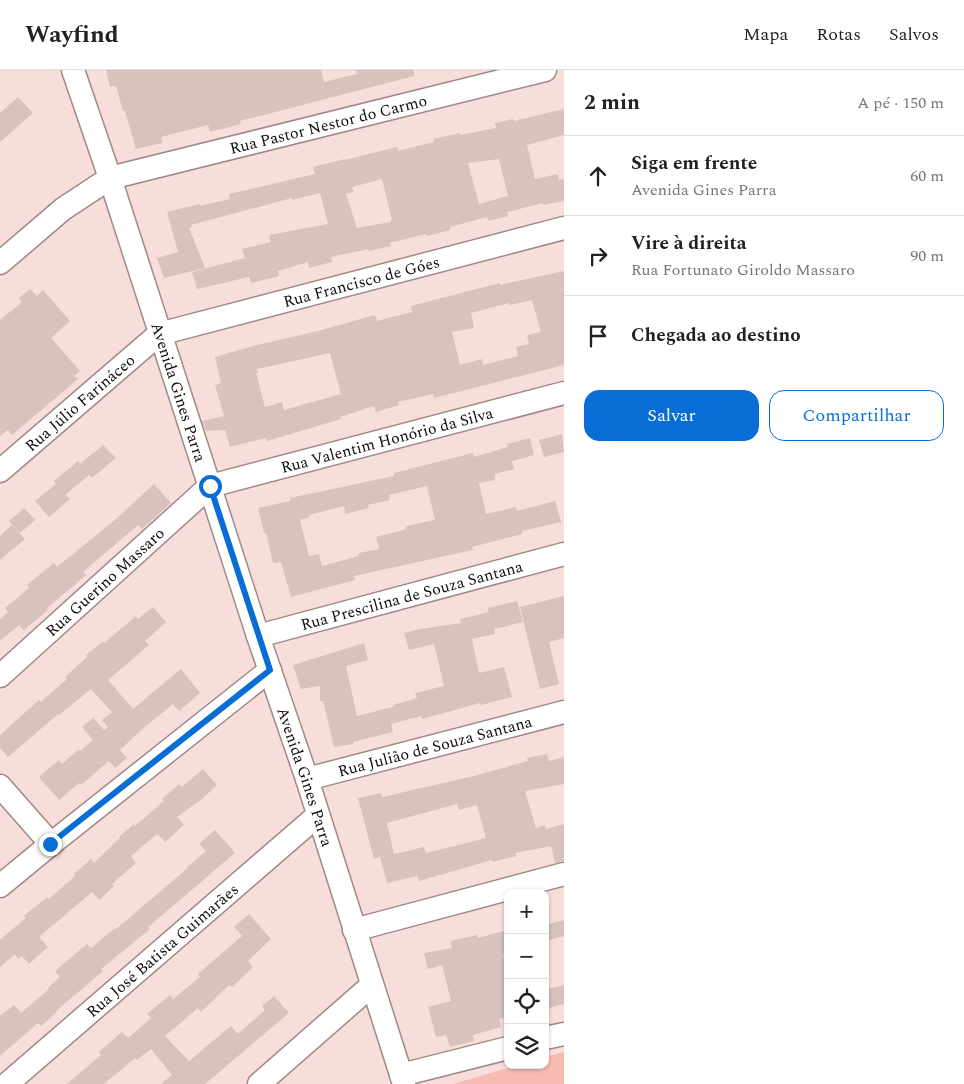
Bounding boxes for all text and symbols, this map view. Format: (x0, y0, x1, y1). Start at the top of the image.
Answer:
text: Wayfind (25, 17, 119, 53)
text: Mapa (743, 21, 788, 48)
text: Rotas (816, 21, 861, 48)
text: Salvos (889, 21, 939, 48)
text: 2 min (584, 87, 640, 119)
street label: Rua Pastor Nestor do Carmo (227, 89, 429, 161)
text: A pé · 150 m (857, 91, 944, 115)
text: Siga em frente (631, 149, 757, 178)
icon: ahead (584, 162, 612, 190)
text: 60 m (910, 164, 944, 188)
text: Avenida Gines Parra (631, 178, 776, 202)
text: Vire à direita (631, 229, 747, 258)
icon: right (584, 242, 612, 270)
text: 90 m (910, 244, 944, 268)
street label: Rua Francisco de Góes (281, 250, 442, 314)
text: Rua Fortunato Giroldo Massaro (631, 258, 855, 282)
street label: Avenida Gines Parra (144, 319, 212, 465)
text: Chegada ao destino (631, 321, 801, 350)
icon: arrive (584, 322, 612, 350)
street label: Rua Júlio Farináceo (20, 349, 141, 458)
button: Salvar (584, 390, 759, 441)
button: Compartilhar (769, 390, 944, 441)
street label: Rua Valentim Honório da Silva (278, 401, 496, 480)
route start (199, 475, 222, 498)
street label: Rua Guerino Massaro (40, 522, 170, 643)
street label: Rua Prescilina de Souza Santana (298, 555, 526, 637)
street label: Avenida Gines Parra (270, 704, 339, 850)
street label: Rua Julião de Souza Santana (335, 710, 535, 784)
route end (39, 833, 62, 856)
street label: Rua José Batista Guimarães (81, 878, 244, 1023)
map controls (504, 889, 549, 1069)
button: + (504, 889, 549, 934)
button: − (504, 934, 549, 979)
button: locate (504, 979, 549, 1024)
button: layers (504, 1024, 549, 1069)

